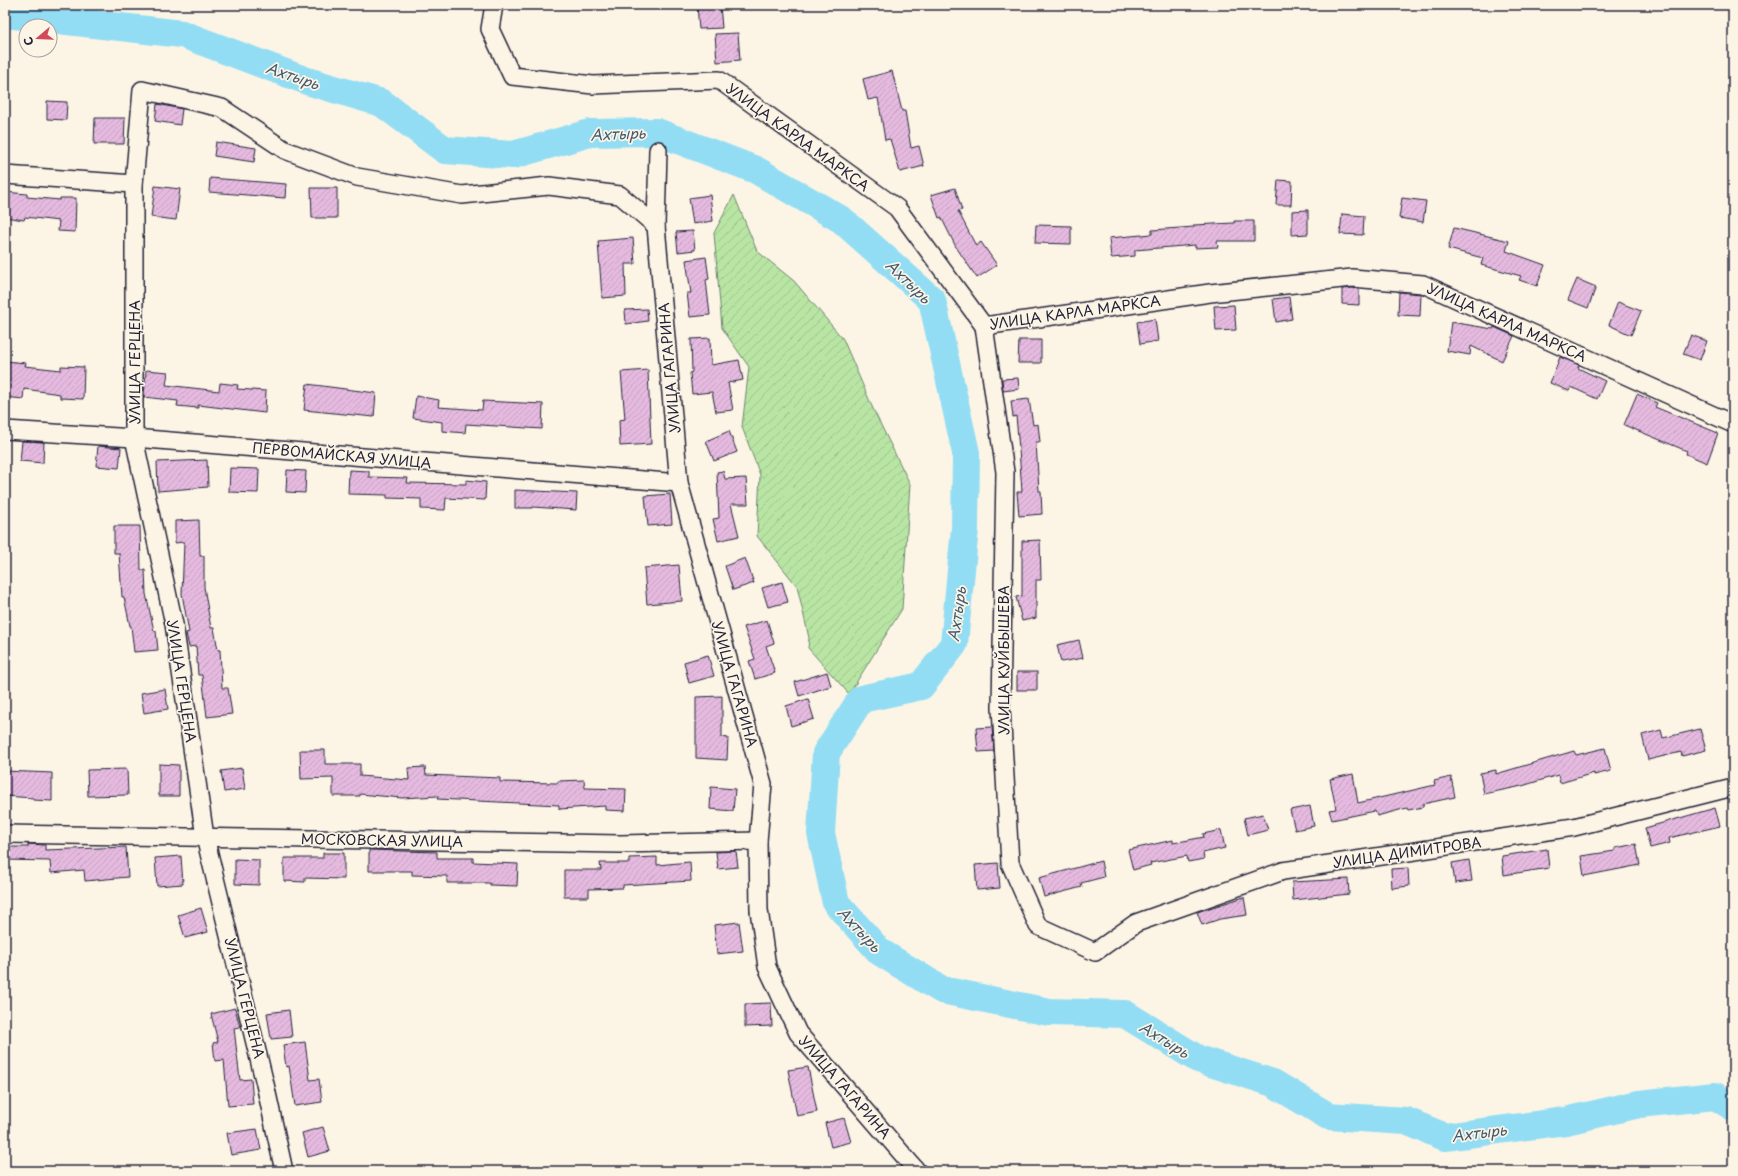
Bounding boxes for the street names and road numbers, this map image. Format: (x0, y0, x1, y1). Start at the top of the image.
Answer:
street label: УЛИЦА КАРЛА МАРКСА (722, 78, 874, 196)
street label: УЛИЦА КАРЛА МАРКСА (1424, 277, 1590, 367)
street label: УЛИЦА КАРЛА МАРКСА (988, 290, 1162, 334)
street label: УЛИЦА ГЕРЦЕНА (124, 300, 145, 424)
street label: УЛИЦА ГАГАРИНА (653, 302, 685, 434)
street label: ПЕРВОМАЙСКАЯ УЛИЦА (252, 437, 433, 473)
street label: УЛИЦА КУЙБЫШЕВА (993, 585, 1014, 735)
street label: УЛИЦА ГЕРЦЕНА (162, 618, 202, 744)
street label: УЛИЦА ГАГАРИНА (707, 618, 763, 750)
street label: МОСКОВСКАЯ УЛИЦА (301, 828, 464, 852)
street label: УЛИЦА ДИМИТРОВА (1332, 831, 1482, 873)
street label: УЛИЦА ГЕРЦЕНА (220, 935, 270, 1061)
street label: УЛИЦА ГАГАРИНА (794, 1031, 896, 1143)

